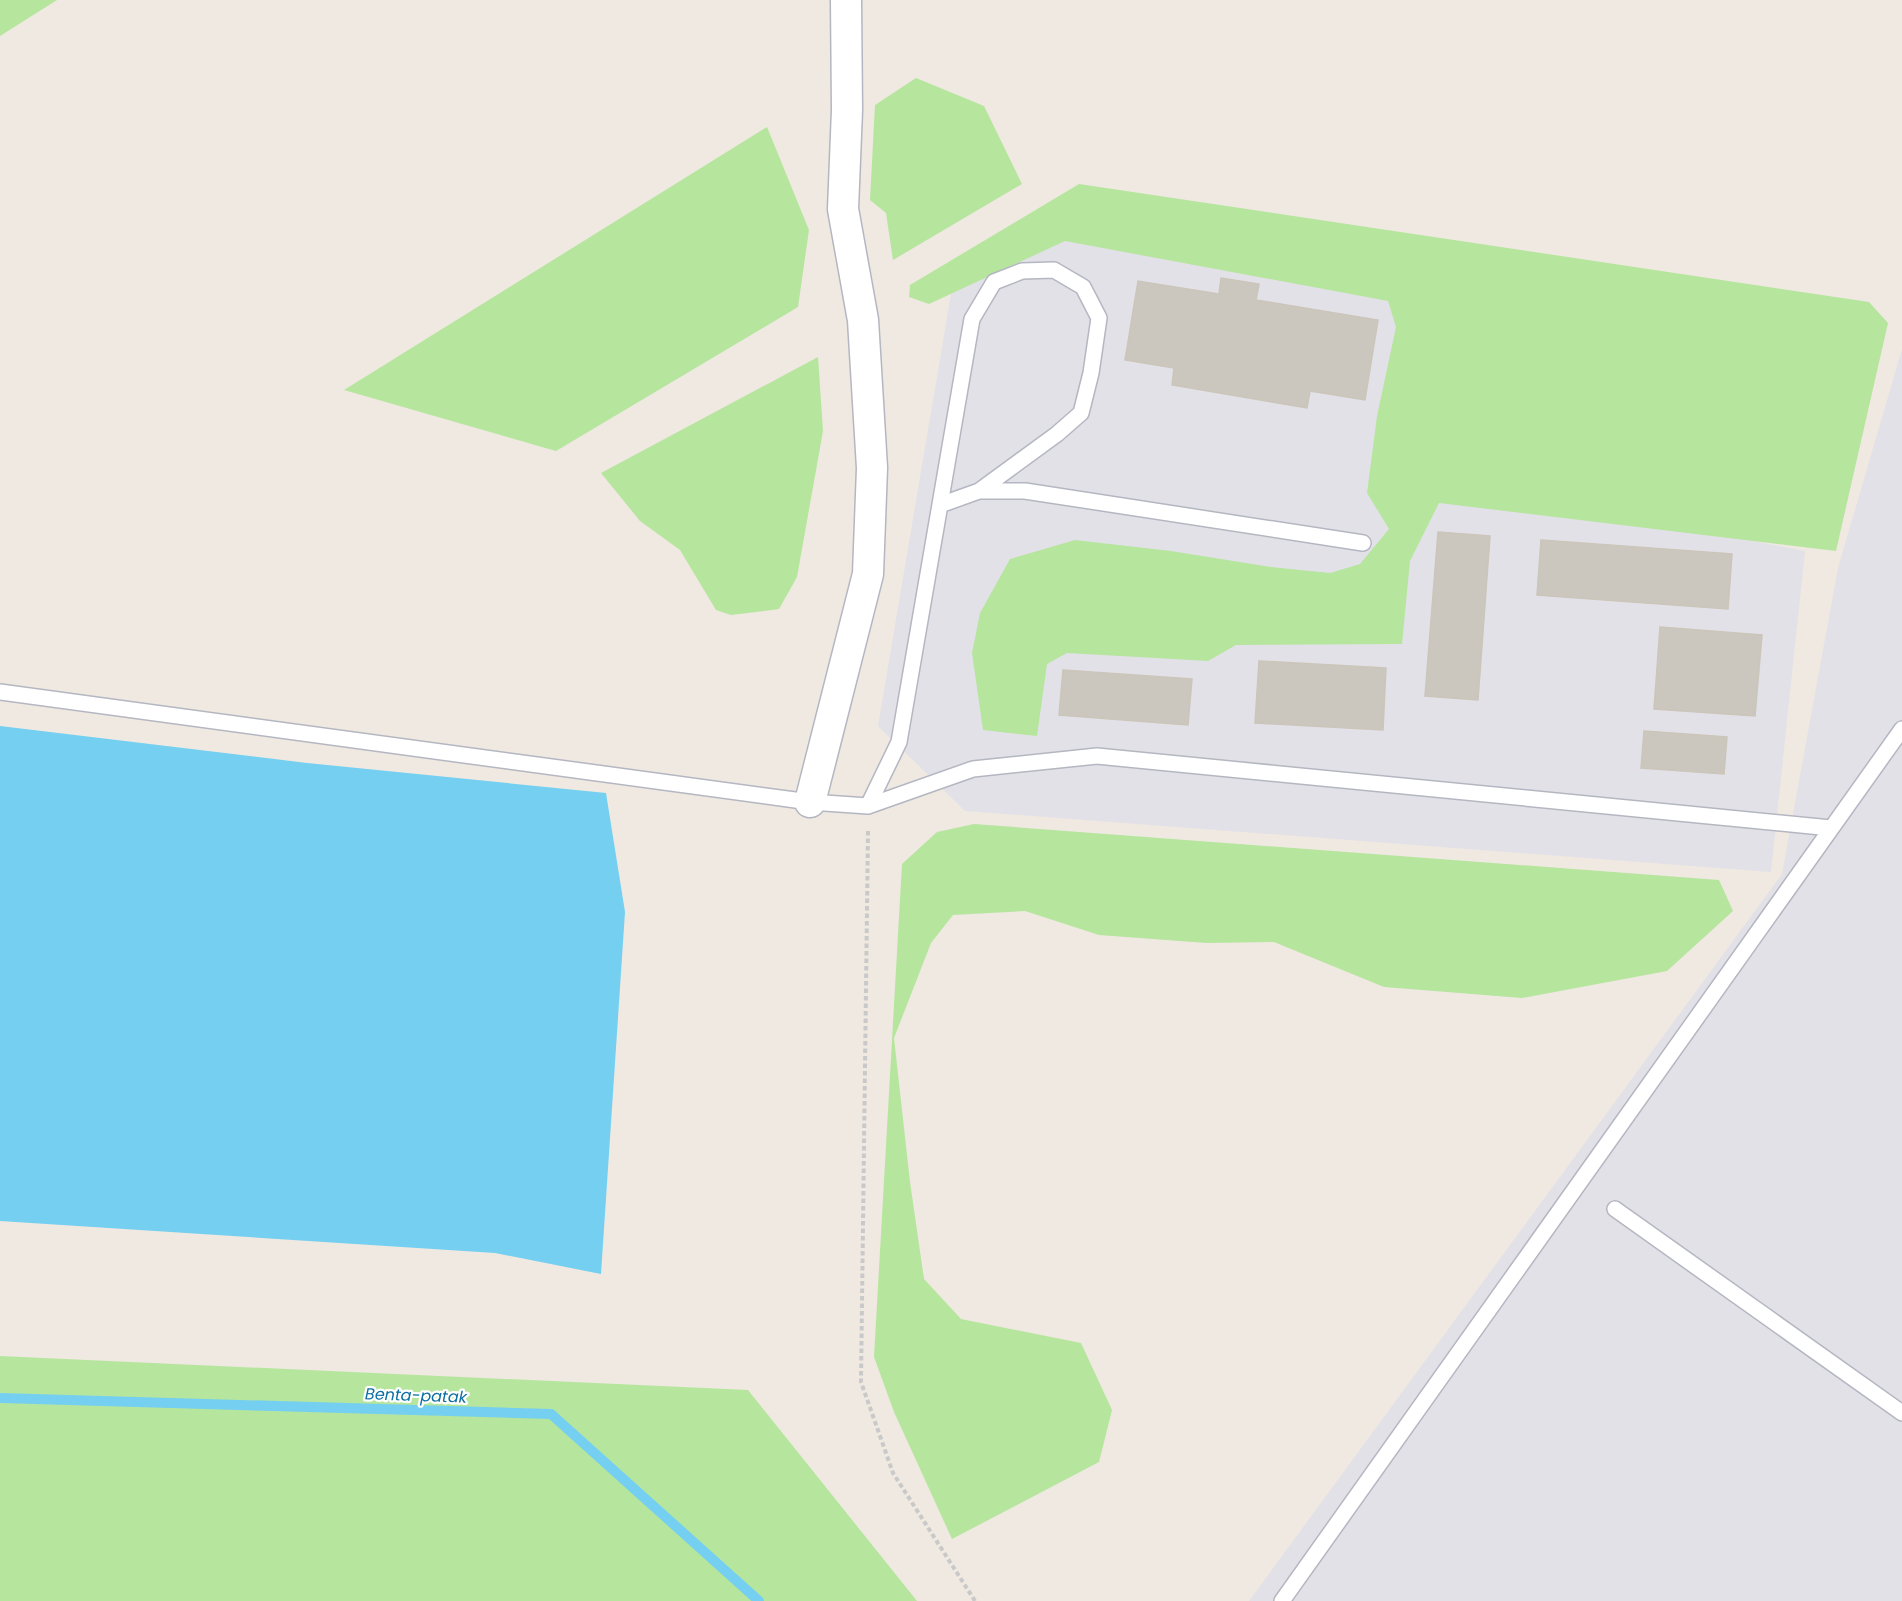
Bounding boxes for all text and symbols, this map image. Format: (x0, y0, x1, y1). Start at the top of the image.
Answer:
water label: Benta-patak (365, 1382, 468, 1409)

